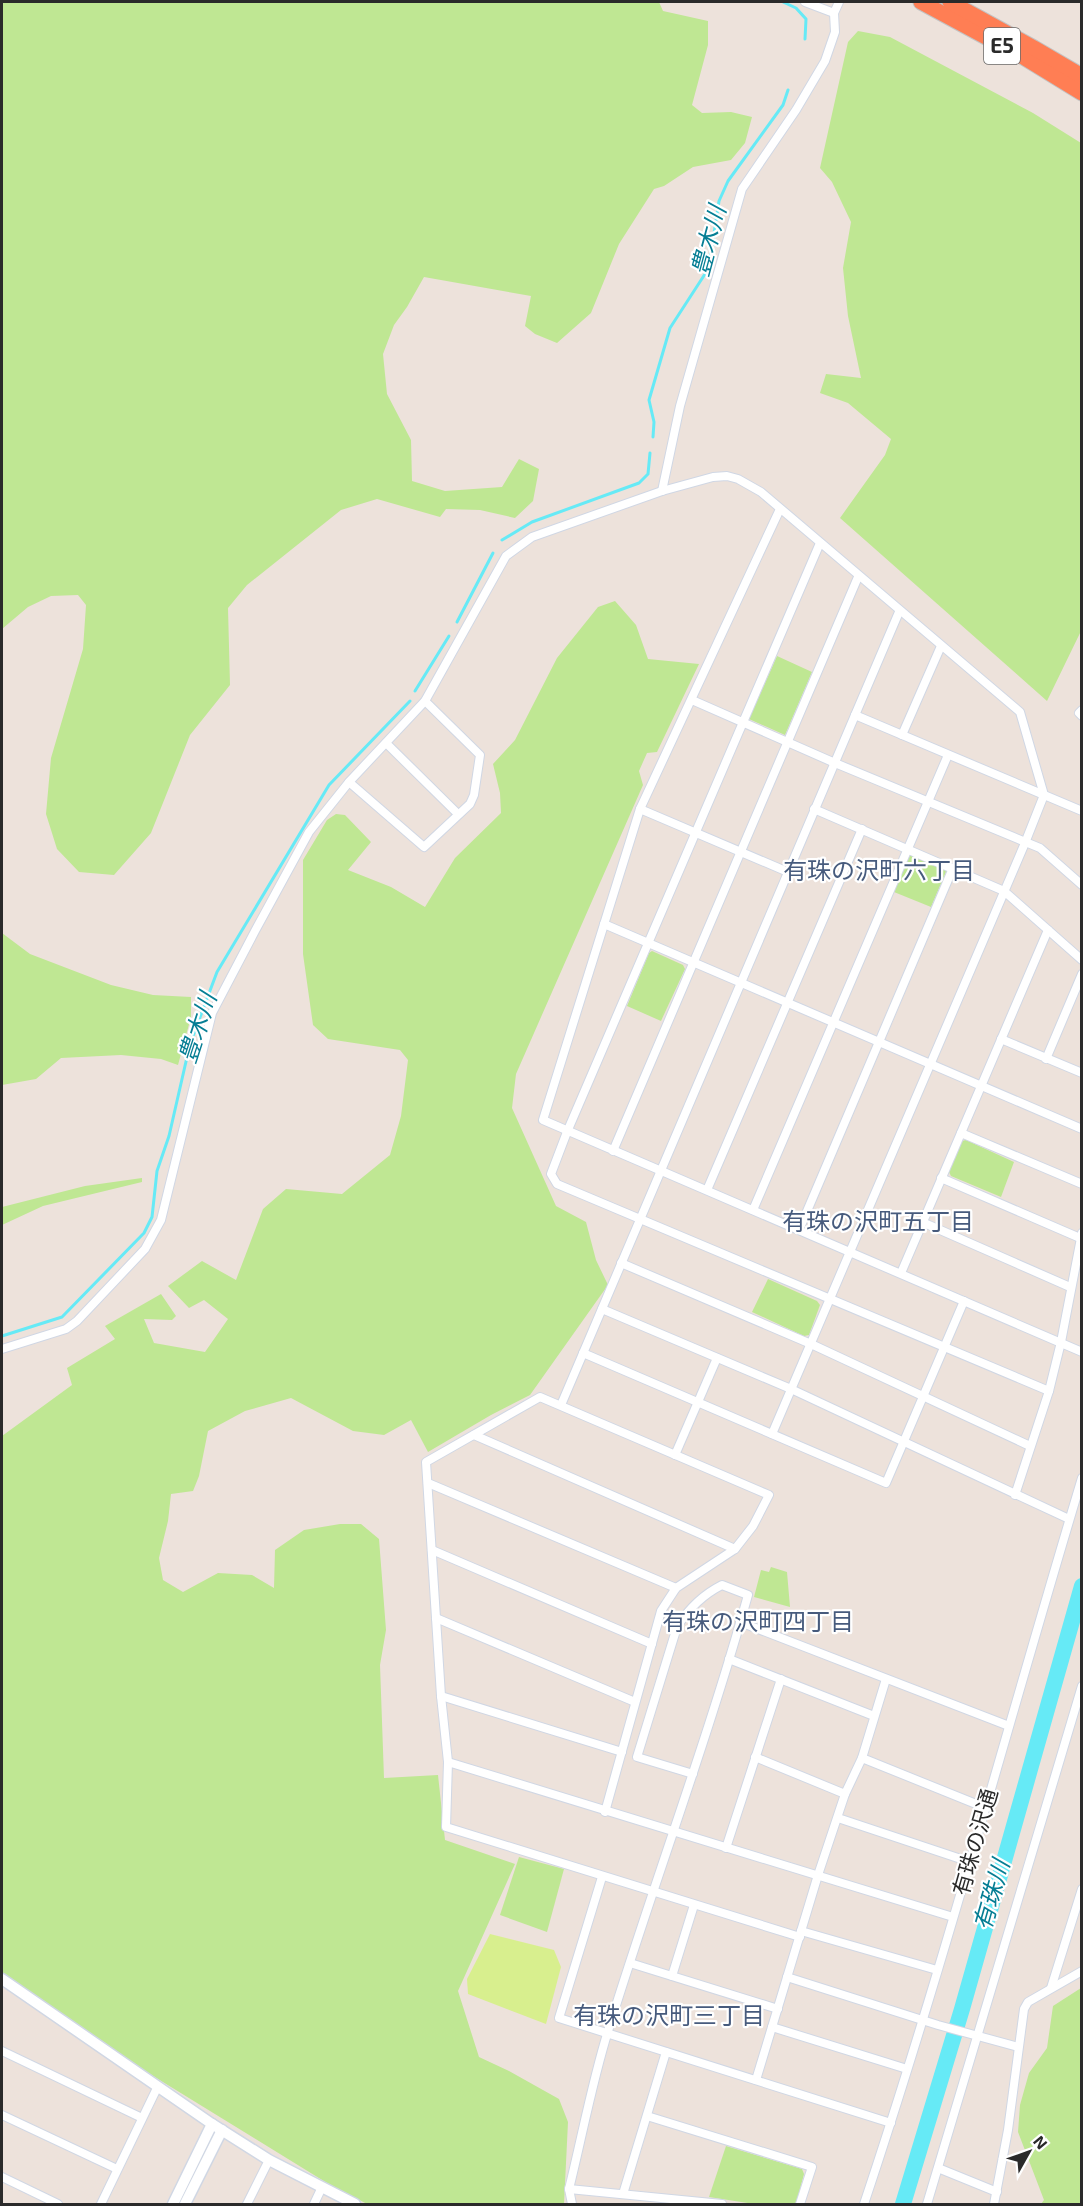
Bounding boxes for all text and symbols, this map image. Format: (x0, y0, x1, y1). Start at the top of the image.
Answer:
road number: E5 (984, 28, 1020, 64)
water label: 豊木川 (684, 199, 732, 279)
district label: 有珠の沢町六丁目 (783, 855, 975, 884)
water label: 豊木川 (172, 986, 222, 1066)
district label: 有珠の沢町五丁目 (782, 1206, 974, 1235)
district label: 有珠の沢町四丁目 (662, 1606, 854, 1635)
street label: 有珠の沢通 (946, 1785, 1002, 1898)
water label: 有珠川 (967, 1853, 1015, 1933)
district label: 有珠の沢町三丁目 (573, 2000, 765, 2029)
north arrow (999, 2122, 1059, 2182)
text: N (1030, 2132, 1052, 2153)

